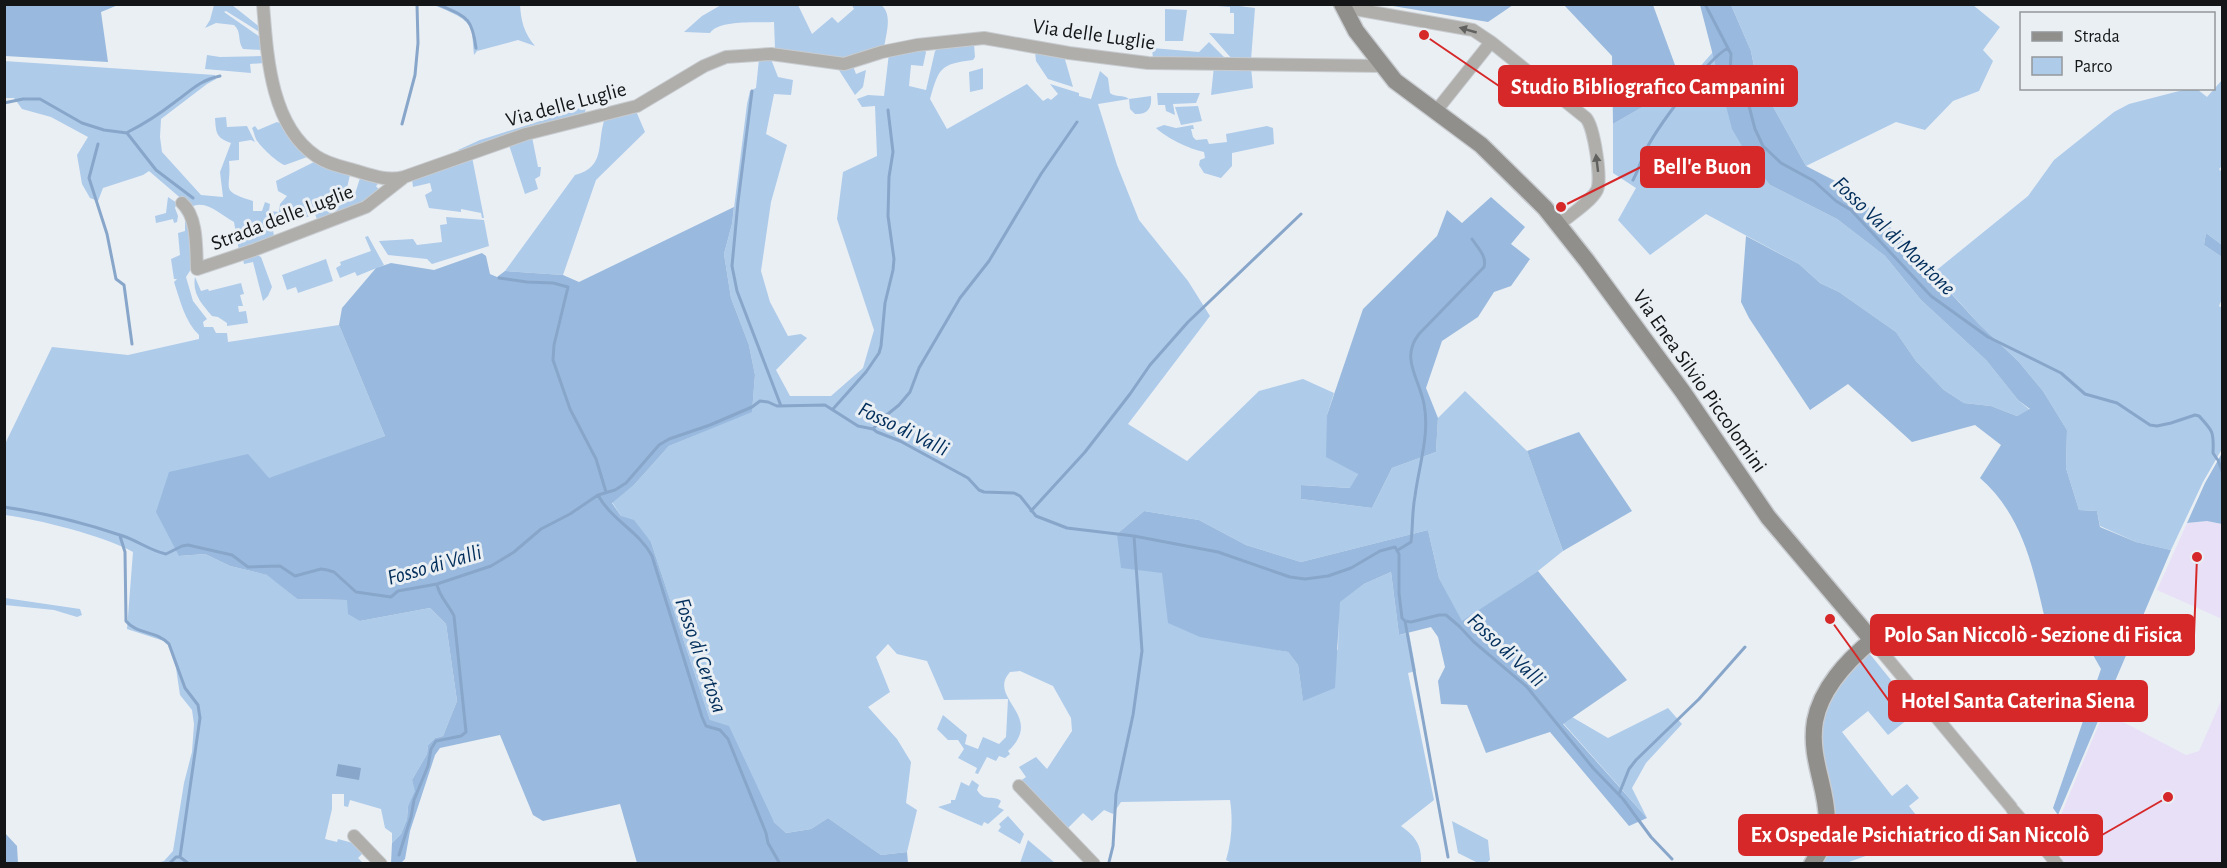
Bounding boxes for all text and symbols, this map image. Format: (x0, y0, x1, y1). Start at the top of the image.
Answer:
legend (2020, 12, 2215, 90)
street label: Via delle Luglie (1031, 15, 1157, 54)
one-way arrow (1459, 25, 1477, 34)
text: Strada (2074, 28, 2120, 46)
text: Parco (2074, 58, 2113, 76)
callout: Studio Bibliografico Campanini (1499, 66, 1797, 106)
text: Studio Bibliografico Campanini (1511, 76, 1785, 98)
street label: Via delle Luglie (504, 78, 629, 131)
callout: Bell'e Buon (1641, 147, 1764, 187)
one-way arrow (1592, 153, 1601, 172)
text: Bell'e Buon (1653, 156, 1751, 178)
water label: Fosso Val di Montone (1829, 172, 1960, 299)
street label: Strada delle Luglie (208, 181, 356, 254)
street label: Via Enea Silvio Piccolomini (1629, 286, 1770, 476)
water label: Fosso di Valli (855, 398, 952, 460)
water label: Fosso di Valli (385, 541, 484, 589)
water label: Fosso di Certosa (671, 595, 731, 716)
water label: Fosso di Valli (1463, 609, 1550, 691)
callout: Polo San Niccolò - Sezione di Fisica (1871, 615, 2194, 655)
text: Polo San Niccolò - Sezione di Fisica (1884, 624, 2183, 646)
callout: Hotel Santa Caterina Siena (1889, 681, 2147, 721)
text: Hotel Santa Caterina Siena (1901, 690, 2136, 712)
callout: Ex Ospedale Psichiatrico di San Niccolò (1739, 815, 2102, 855)
text: Ex Ospedale Psichiatrico di San Niccolò (1751, 824, 2090, 846)

